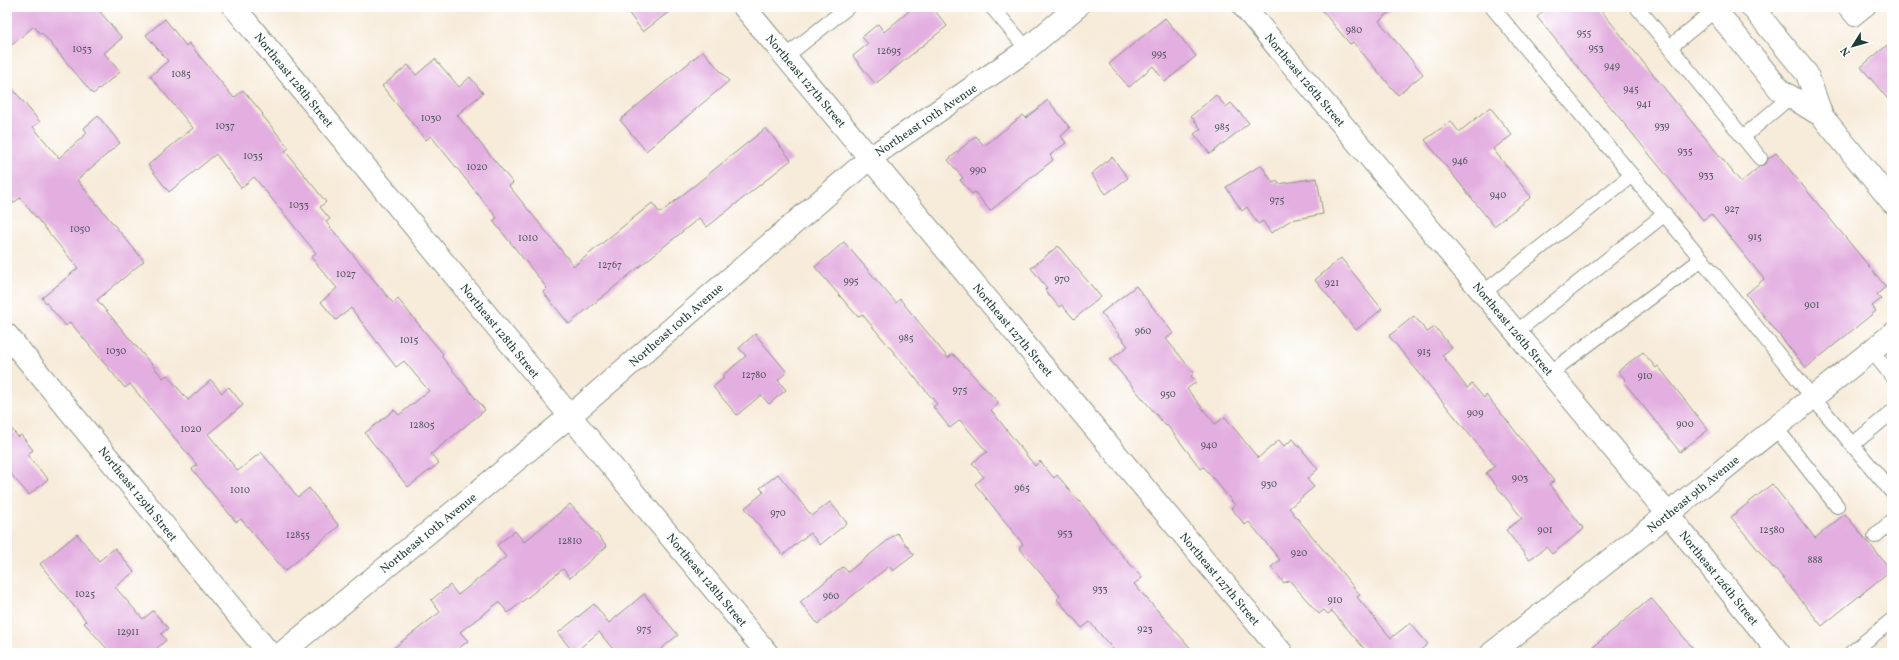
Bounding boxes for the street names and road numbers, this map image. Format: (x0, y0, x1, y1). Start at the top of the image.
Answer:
street label: Northeast 128th Street (250, 30, 336, 131)
street label: Northeast 126th Street (1260, 31, 1348, 131)
street label: Northeast 127th Street (762, 32, 849, 132)
street label: Northeast 10th Avenue (872, 80, 981, 161)
street label: Northeast 10th Avenue (626, 280, 727, 371)
street label: Northeast 126th Street (1468, 280, 1556, 380)
street label: Northeast 128th Street (456, 281, 542, 382)
street label: Northeast 127th Street (969, 281, 1056, 381)
street label: Northeast 129th Street (94, 444, 180, 545)
street label: Northeast 9th Avenue (1644, 452, 1743, 537)
street label: Northeast 10th Avenue (377, 490, 481, 578)
street label: Northeast 126th Street (1675, 528, 1761, 629)
street label: Northeast 128th Street (662, 530, 750, 631)
street label: Northeast 127th Street (1176, 530, 1263, 630)

